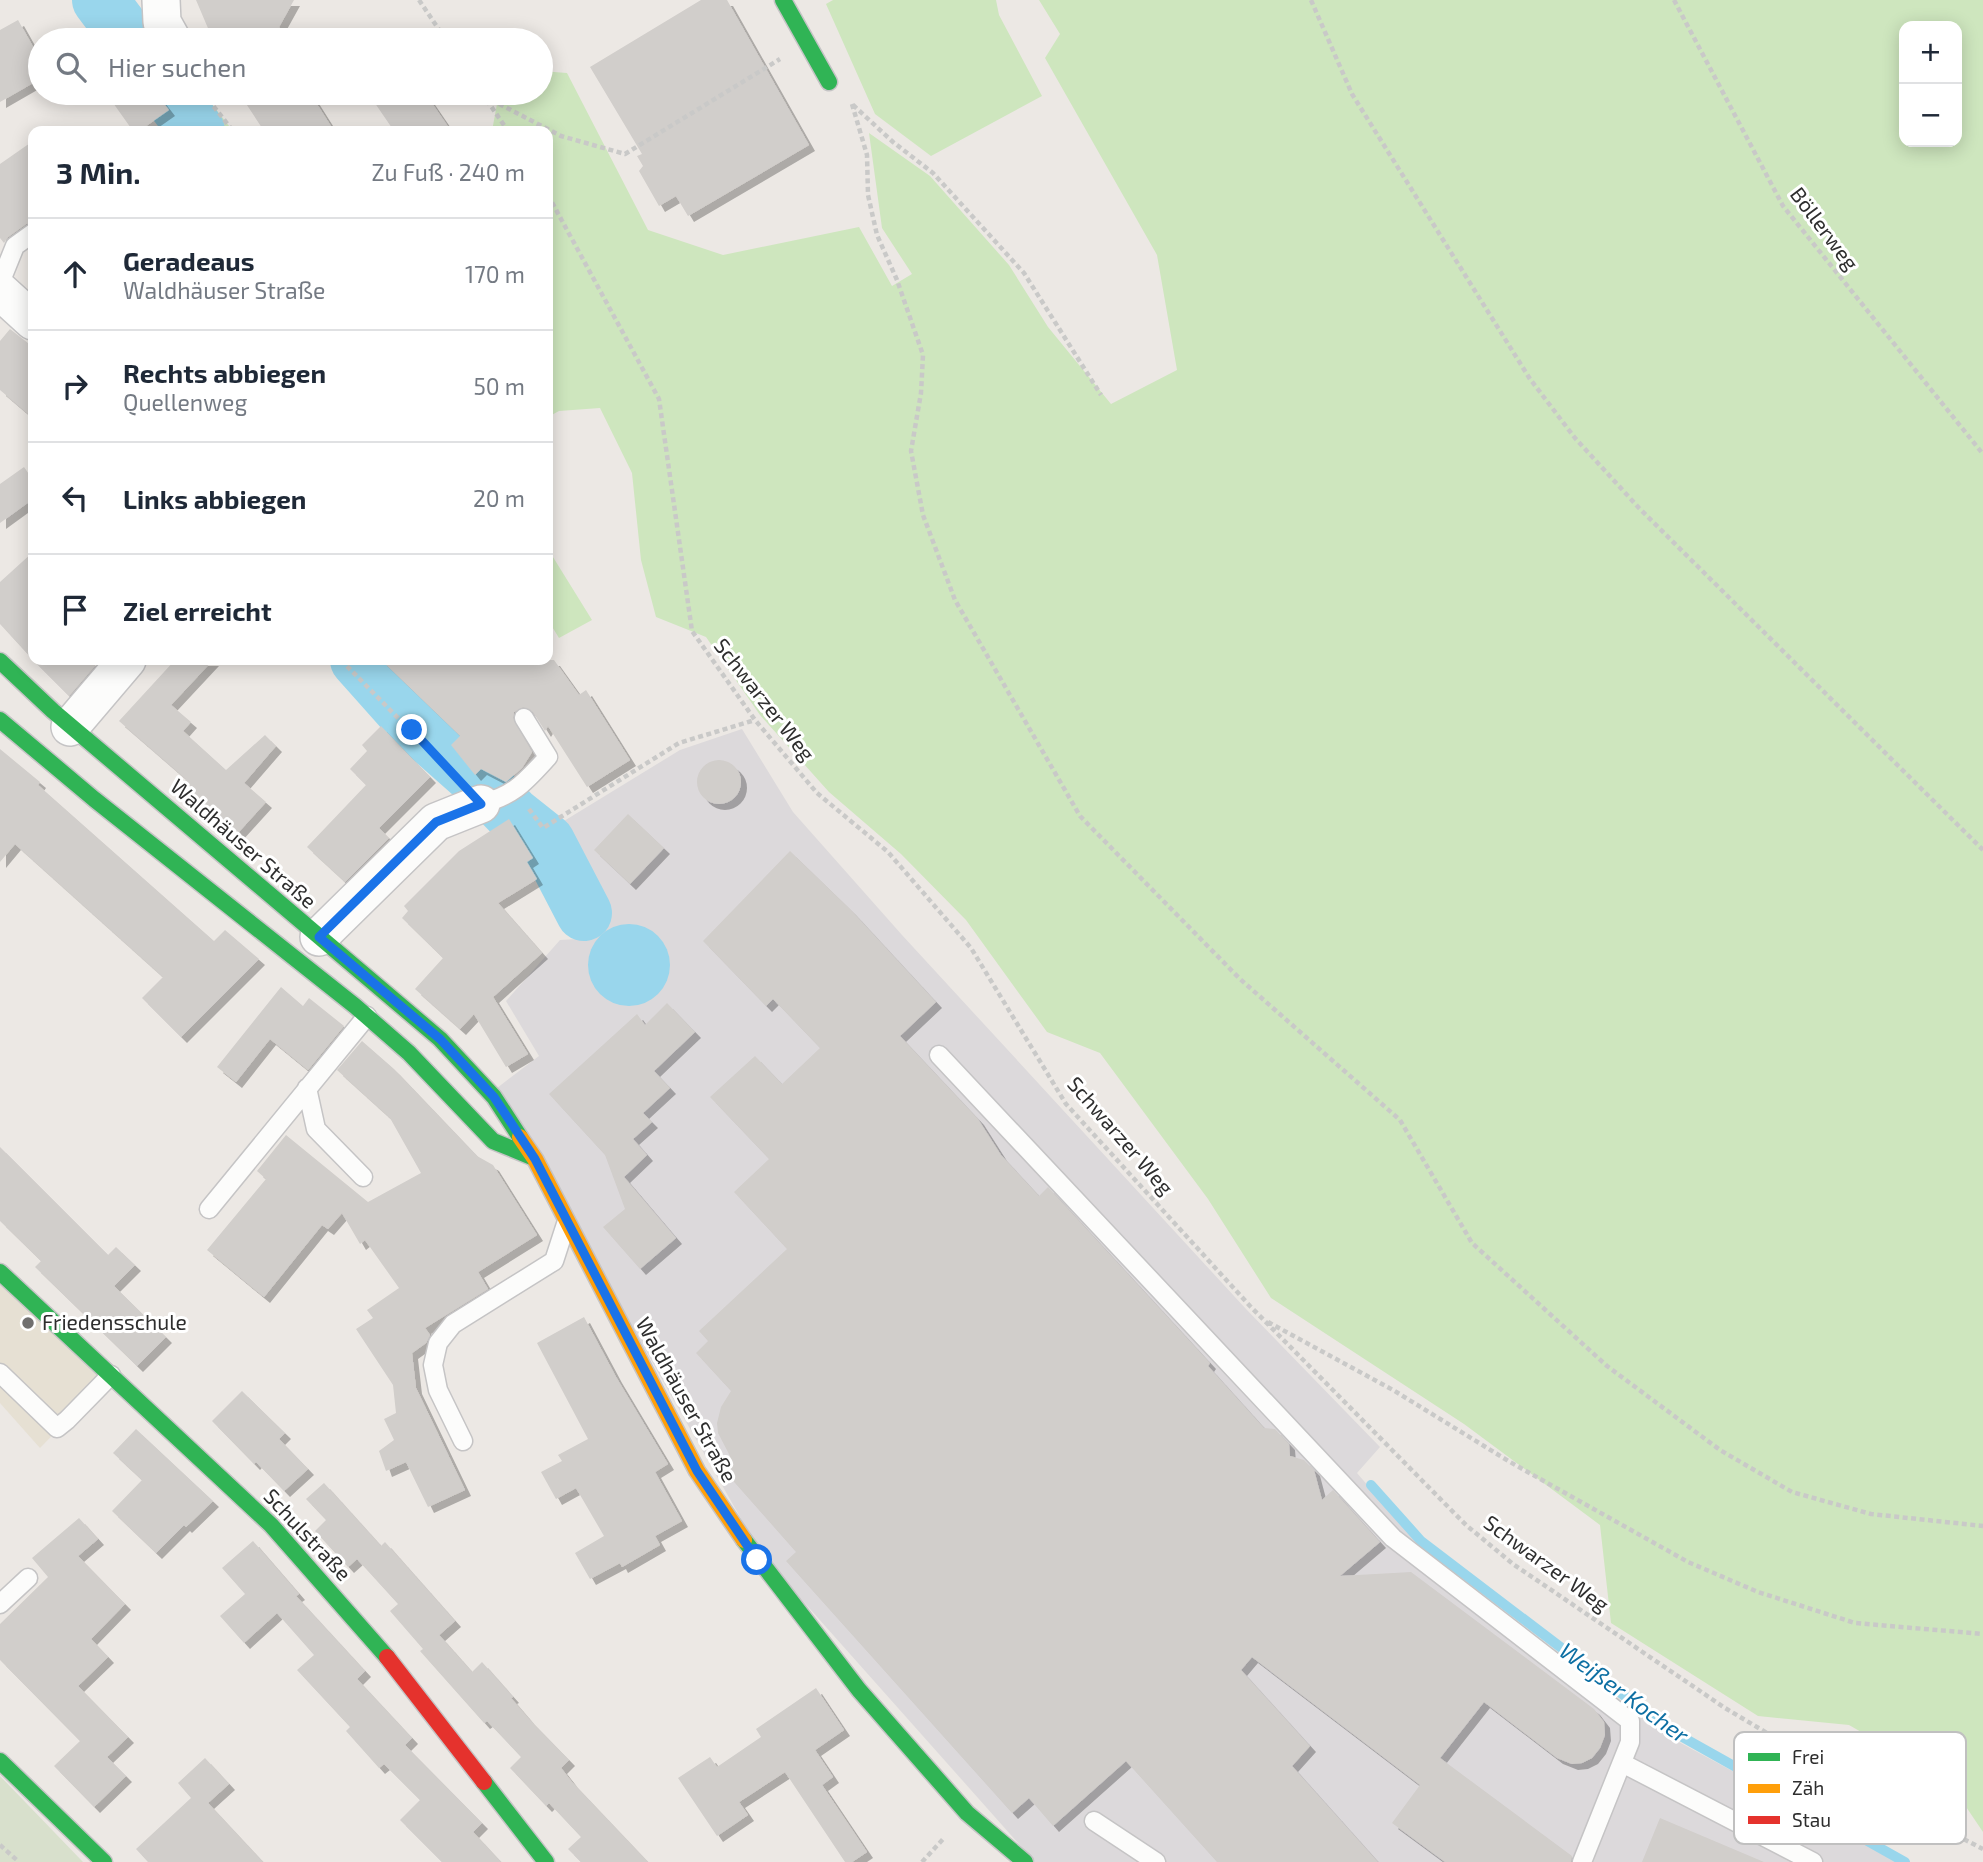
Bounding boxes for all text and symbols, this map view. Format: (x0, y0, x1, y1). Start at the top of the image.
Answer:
map controls (1899, 21, 1962, 147)
button: + (1899, 21, 1962, 84)
search box (28, 28, 553, 105)
icon: search (52, 48, 90, 86)
text: Hier suchen (108, 51, 246, 82)
button: − (1899, 84, 1962, 147)
text: 3 Min. (56, 154, 141, 190)
text: Zu Fuß · 240 m (372, 158, 525, 186)
street label: Böllerweg (1786, 182, 1865, 275)
text: Geradeaus (123, 245, 255, 276)
icon: ahead (56, 255, 94, 293)
text: 170 m (465, 260, 525, 288)
text: Waldhäuser Straße (123, 276, 325, 304)
text: Rechts abbiegen (123, 357, 326, 388)
icon: right (56, 367, 94, 405)
text: 50 m (474, 372, 525, 400)
text: Quellenweg (123, 388, 247, 416)
icon: left (56, 479, 94, 517)
text: Links abbiegen (123, 483, 307, 514)
text: 20 m (473, 484, 525, 512)
icon: arrive (56, 591, 94, 629)
text: Ziel erreicht (123, 595, 272, 626)
street label: Schwarzer Weg (710, 633, 821, 765)
route end (396, 714, 427, 745)
street label: Waldhäuser Straße (166, 773, 322, 913)
street label: Schwarzer Weg (1063, 1071, 1179, 1199)
place label: Friedensschule (42, 1309, 187, 1334)
street label: Waldhäuser Straße (632, 1312, 743, 1486)
marker: Friedensschule (20, 1315, 36, 1331)
street label: Schulstraße (259, 1483, 357, 1585)
street label: Schwarzer Weg (1480, 1509, 1614, 1617)
route start (741, 1544, 772, 1575)
water label: Weißer Kocher (1554, 1636, 1695, 1749)
legend (1734, 1732, 1966, 1844)
text: Frei (1792, 1745, 1824, 1768)
text: Zäh (1792, 1776, 1824, 1799)
text: Stau (1792, 1808, 1831, 1831)

